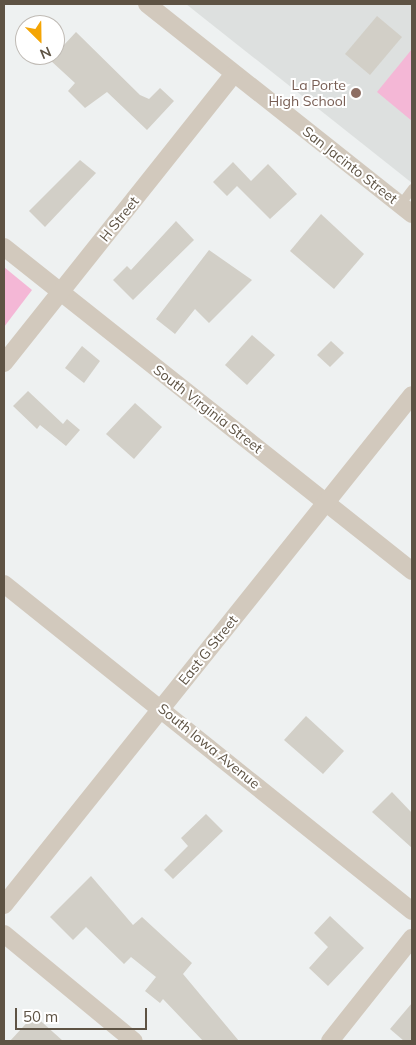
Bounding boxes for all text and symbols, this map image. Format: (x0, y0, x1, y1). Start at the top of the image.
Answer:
north arrow (15, 15, 65, 65)
text: N (37, 43, 54, 63)
place label: La Porte High School (268, 77, 346, 110)
marker: La Porte High School (350, 87, 362, 99)
street label: San Jacinto Street (299, 123, 401, 207)
street label: H Street (96, 193, 142, 245)
street label: South Virginia Street (150, 361, 266, 457)
street label: East G Street (175, 612, 241, 688)
street label: South Iowa Avenue (155, 700, 263, 792)
scale bar (18, 998, 150, 1030)
text: 50 m (23, 1007, 58, 1026)

